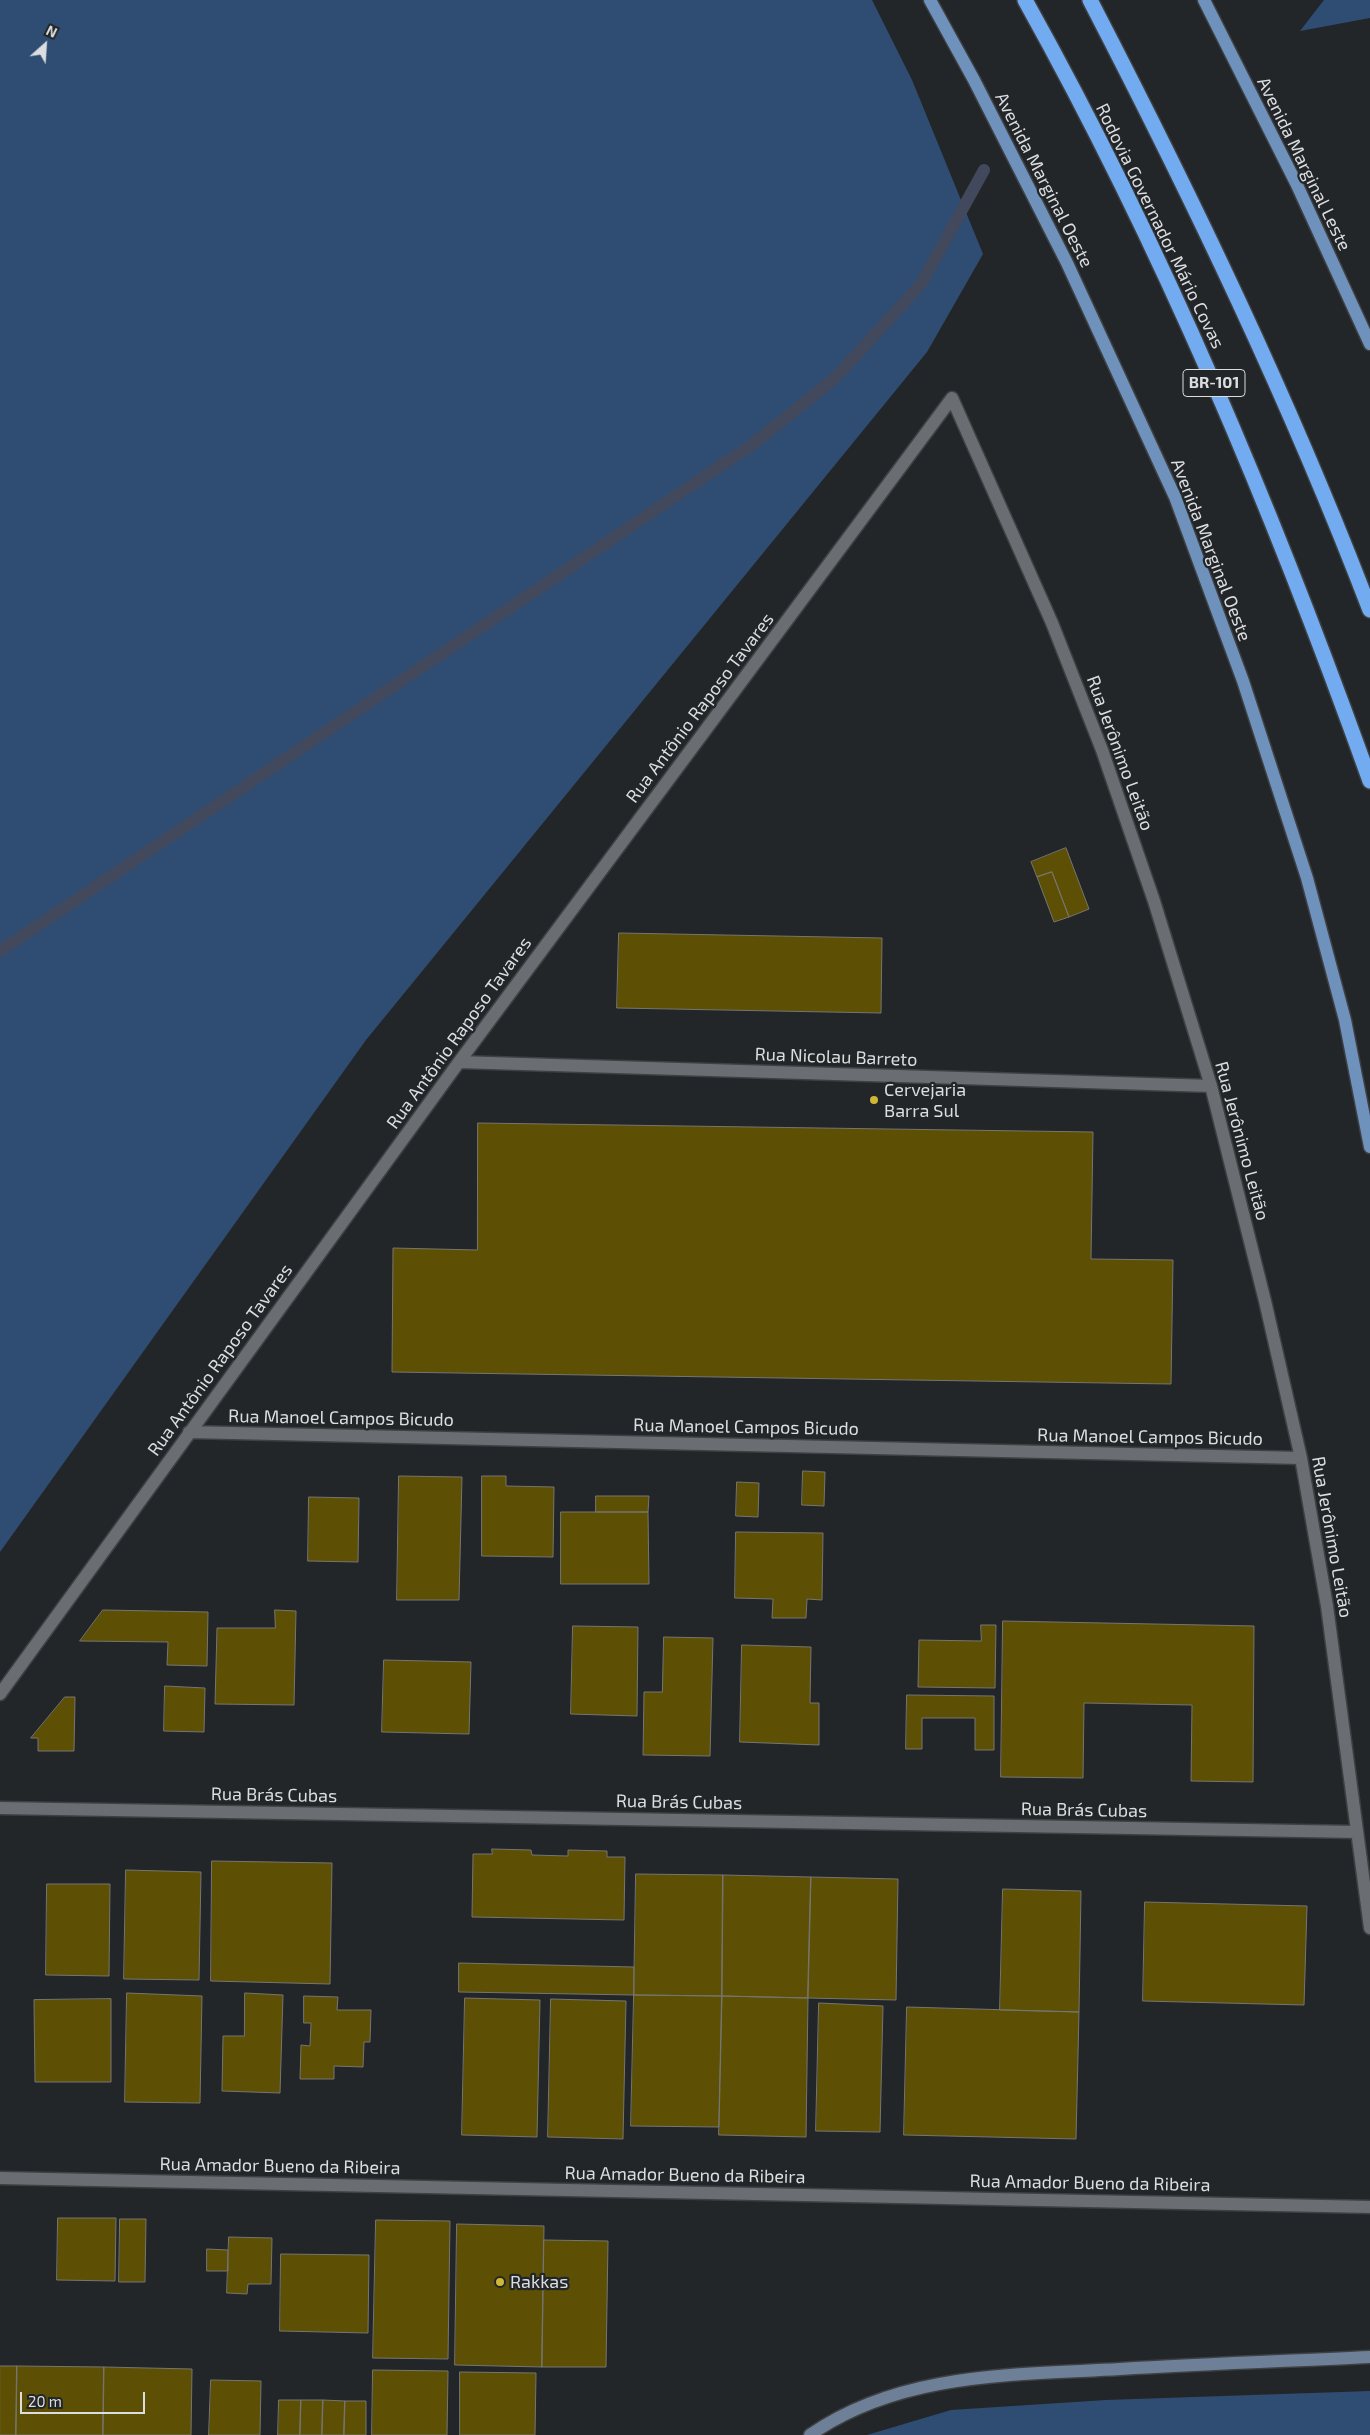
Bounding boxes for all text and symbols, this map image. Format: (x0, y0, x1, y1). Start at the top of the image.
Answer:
north arrow (20, 20, 70, 70)
text: N (44, 21, 60, 41)
street label: Avenida Marginal Leste (1253, 74, 1355, 254)
street label: Avenida Marginal Oeste (990, 89, 1098, 271)
street label: Rodovia Governador Mário Covas (1091, 100, 1229, 352)
road number: BR-101 (1183, 369, 1245, 396)
street label: Avenida Marginal Oeste (1166, 456, 1256, 644)
street label: Rua Antônio Raposo Tavares (622, 609, 778, 807)
street label: Rua Jerônimo Leitão (1082, 672, 1158, 834)
street label: Rua Antônio Raposo Tavares (382, 933, 536, 1133)
street label: Rua Nicolau Barreto (754, 1043, 918, 1071)
street label: Rua Jerônimo Leitão (1210, 1059, 1274, 1223)
place label: Cervejaria Barra Sul (884, 1079, 966, 1122)
marker: Cervejaria Barra Sul (868, 1094, 880, 1106)
street label: Rua Antônio Raposo Tavares (143, 1260, 297, 1460)
street label: Rua Manoel Campos Bicudo (228, 1405, 454, 1431)
street label: Rua Manoel Campos Bicudo (633, 1414, 859, 1440)
street label: Rua Manoel Campos Bicudo (1037, 1424, 1263, 1450)
street label: Rua Jerônimo Leitão (1307, 1455, 1357, 1619)
street label: Rua Brás Cubas (211, 1783, 337, 1807)
street label: Rua Brás Cubas (616, 1790, 742, 1814)
street label: Rua Brás Cubas (1021, 1798, 1147, 1822)
street label: Rua Amador Bueno da Ribeira (159, 2153, 401, 2179)
street label: Rua Amador Bueno da Ribeira (564, 2162, 806, 2188)
street label: Rua Amador Bueno da Ribeira (969, 2170, 1211, 2196)
place label: Rakkas (510, 2271, 568, 2293)
marker: Rakkas (494, 2276, 506, 2288)
scale bar (22, 2382, 148, 2414)
text: 20 m (28, 2392, 62, 2410)

